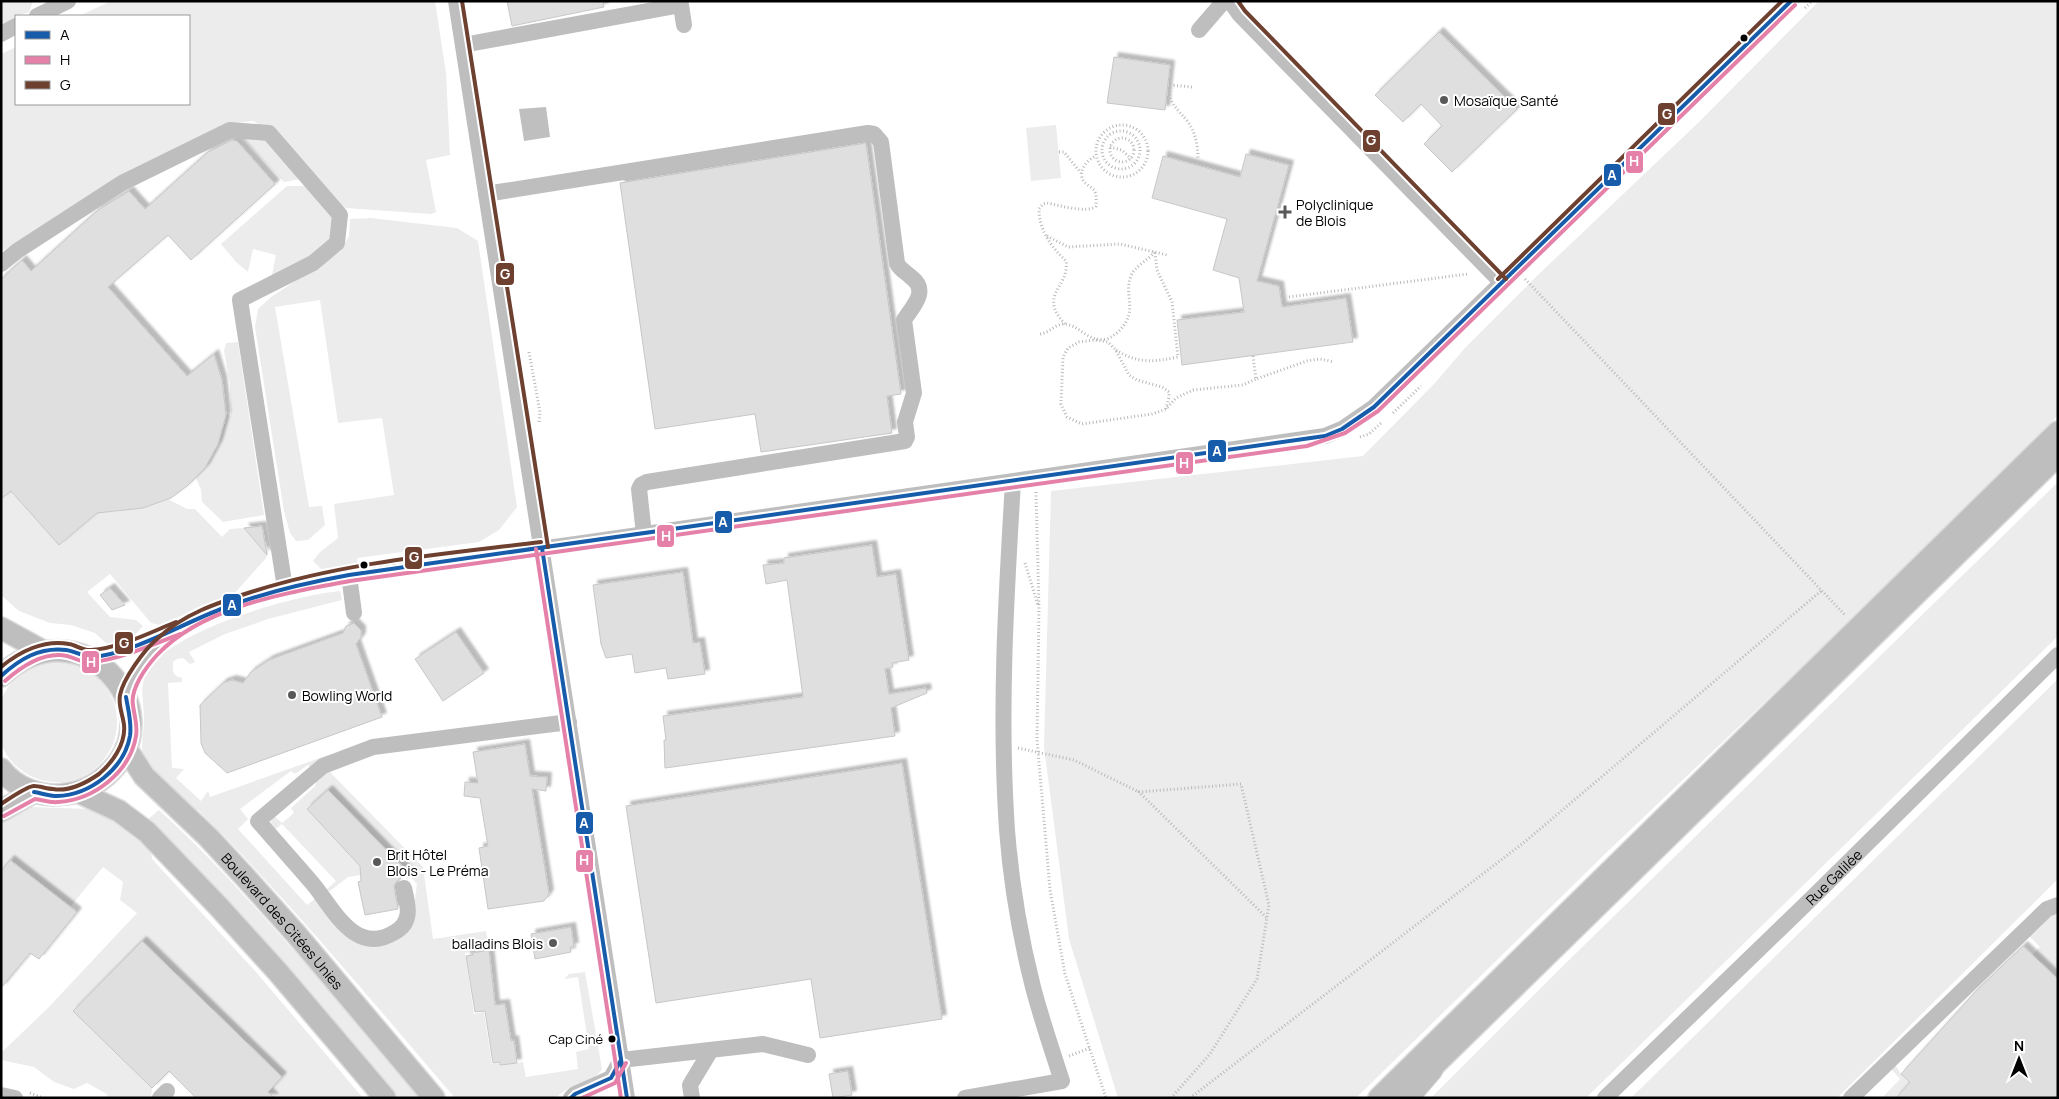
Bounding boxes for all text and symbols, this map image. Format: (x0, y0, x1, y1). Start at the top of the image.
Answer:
legend (15, 15, 190, 105)
text: A (60, 24, 70, 45)
unlabelled marker (1739, 33, 1749, 43)
text: H (60, 49, 70, 70)
text: G (60, 74, 71, 95)
place label: Mosaïque Santé (1454, 91, 1558, 110)
marker: Mosaïque Santé (1438, 94, 1450, 106)
line badge: G (1657, 102, 1676, 126)
text: G (1662, 104, 1672, 123)
line badge: G (1362, 129, 1381, 153)
text: G (1366, 130, 1376, 149)
line badge: H (1625, 150, 1644, 174)
text: H (1629, 151, 1639, 170)
line badge: A (1603, 163, 1622, 187)
text: A (1607, 165, 1617, 184)
place label: Polyclinique de Blois (1296, 195, 1374, 230)
marker: Polyclinique de Blois (1278, 205, 1292, 219)
line badge: G (495, 262, 515, 286)
text: G (500, 264, 510, 283)
line badge: A (1207, 439, 1227, 463)
text: A (1212, 441, 1222, 460)
line badge: H (1175, 451, 1194, 475)
text: H (1179, 453, 1189, 472)
line badge: A (714, 510, 733, 534)
text: A (718, 512, 728, 531)
line badge: H (656, 524, 675, 548)
text: H (661, 526, 671, 545)
line badge: G (404, 546, 423, 570)
text: G (409, 547, 419, 566)
unlabelled marker (359, 560, 369, 570)
line badge: A (222, 593, 242, 617)
text: A (227, 595, 237, 614)
line badge: G (114, 631, 134, 655)
text: G (119, 633, 129, 652)
line badge: H (81, 650, 100, 674)
text: H (86, 652, 96, 671)
place label: Bowling World (302, 686, 392, 705)
marker: Bowling World (286, 689, 298, 701)
line badge: A (575, 811, 594, 835)
text: A (579, 813, 589, 832)
place label: Brit Hôtel Blois - Le Préma (387, 845, 489, 880)
street label: Rue Galilée (1801, 845, 1866, 909)
street label: Boulevard des Citées Unies (218, 848, 348, 993)
line badge: H (575, 849, 594, 873)
text: H (579, 850, 589, 869)
marker: Brit Hôtel Blois - Le Préma (371, 856, 383, 868)
place label: balladins Blois (452, 934, 543, 953)
marker: balladins Blois (547, 937, 559, 949)
place label: Cap Ciné (549, 1030, 603, 1048)
marker: Cap Ciné (607, 1034, 617, 1044)
north arrow (1994, 1034, 2044, 1084)
text: N (2014, 1036, 2024, 1055)

